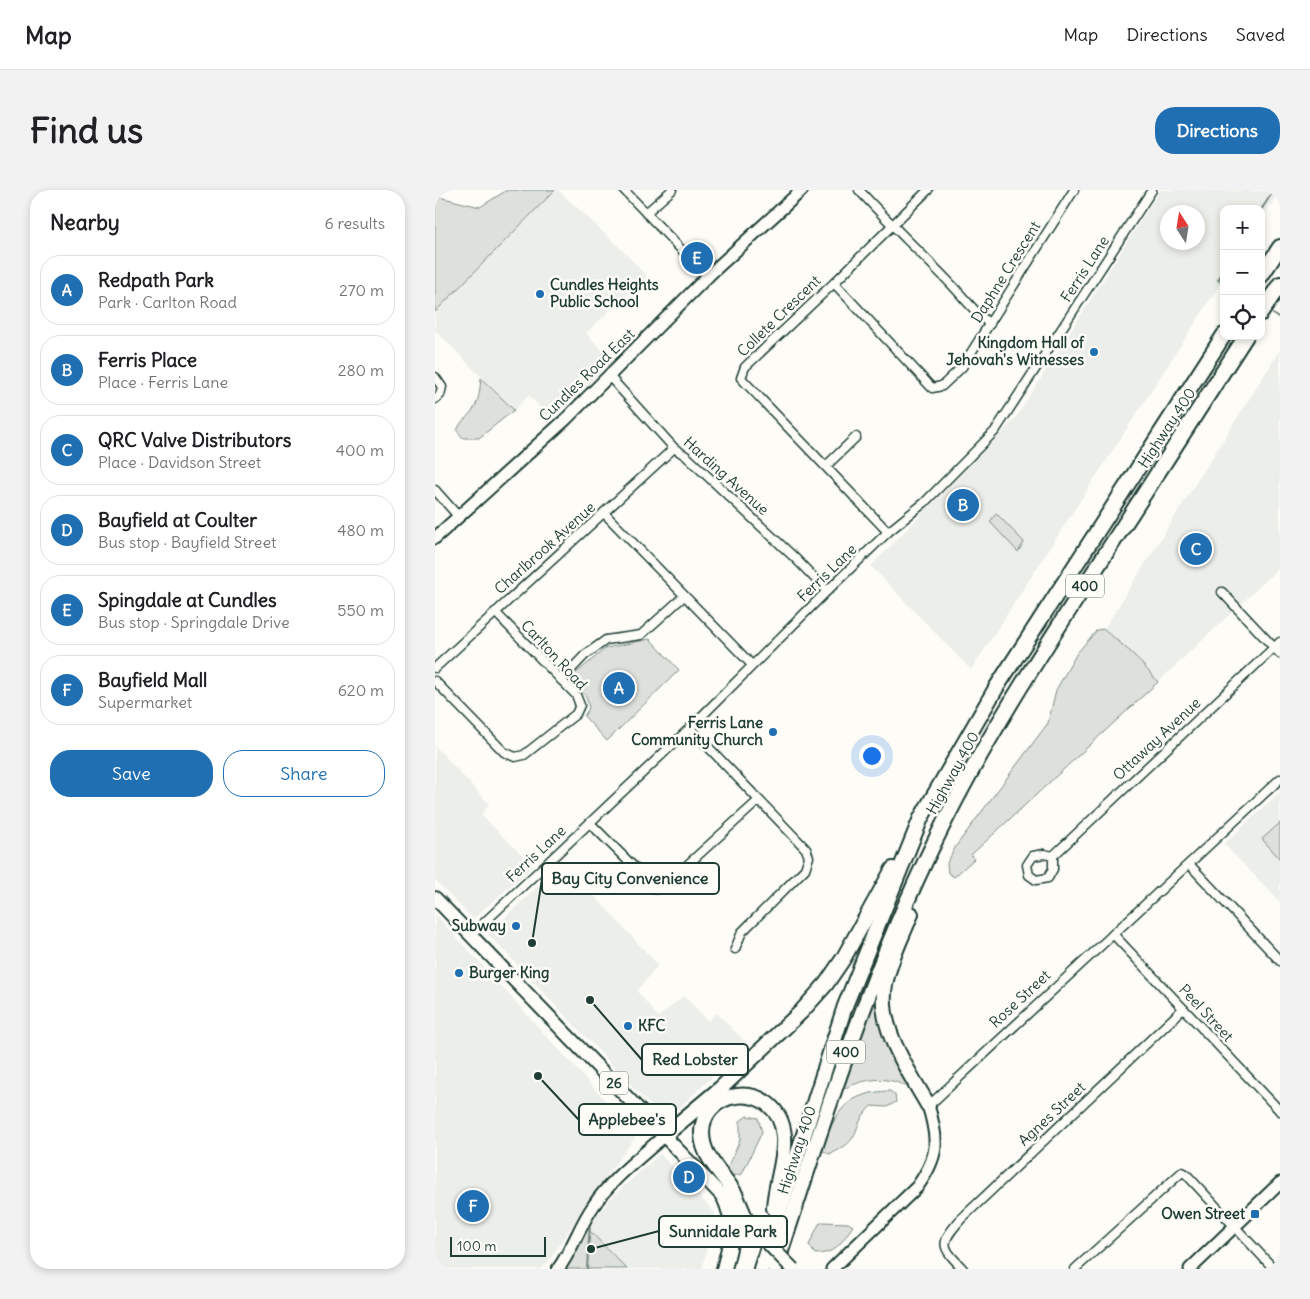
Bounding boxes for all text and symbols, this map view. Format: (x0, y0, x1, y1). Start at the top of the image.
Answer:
text: Map (25, 20, 72, 50)
text: Map (1063, 23, 1098, 46)
text: Directions (1126, 23, 1208, 46)
text: Saved (1236, 23, 1285, 46)
button: Directions (1155, 107, 1280, 154)
text: Find us (30, 108, 143, 152)
north arrow (1160, 205, 1205, 250)
map controls (1220, 205, 1265, 340)
button: + (1220, 205, 1265, 250)
text: Nearby (50, 209, 120, 236)
text: 6 results (324, 213, 385, 233)
street label: Daphne Crescent (967, 217, 1044, 326)
street label: Ferris Lane (1056, 232, 1113, 305)
pin: E (681, 239, 713, 277)
button: − (1220, 250, 1265, 295)
text: Redpath Park (98, 268, 214, 292)
street label: Collete Crescent (733, 271, 824, 360)
place label: Cundles Heights Public School (550, 275, 659, 311)
text: A (62, 280, 72, 300)
text: 270 m (339, 280, 384, 300)
marker: Cundles Heights Public School (534, 288, 546, 300)
text: Park · Carlton Road (98, 292, 237, 312)
button: locate (1220, 295, 1265, 340)
street label: Cundles Road East (535, 324, 638, 425)
place label: Kingdom Hall of Jehovah's Witnesses (946, 333, 1085, 369)
marker: Kingdom Hall of Jehovah's Witnesses (1088, 346, 1100, 358)
text: Ferris Place (98, 348, 197, 372)
text: B (62, 360, 72, 380)
text: 280 m (338, 360, 384, 380)
text: Place · Ferris Lane (98, 372, 228, 392)
street label: Highway 400 (1134, 384, 1200, 471)
text: QRC Valve Distributors (98, 428, 291, 452)
street label: Harding Avenue (680, 432, 773, 519)
text: C (62, 440, 72, 460)
text: 400 m (336, 440, 384, 460)
text: Place · Davidson Street (98, 452, 261, 472)
pin: B (947, 486, 979, 524)
street label: Charlbrook Avenue (490, 497, 599, 598)
text: Bayfield at Coulter (98, 508, 257, 532)
text: D (61, 520, 73, 540)
text: 480 m (337, 520, 384, 540)
pin: C (1180, 530, 1212, 568)
text: Bus stop · Bayfield Street (98, 532, 276, 552)
street label: Ferris Lane (793, 540, 860, 606)
road number: 400 (1066, 574, 1104, 598)
text: Spingdale at Cundles (98, 588, 277, 612)
text: E (62, 600, 72, 620)
text: 550 m (337, 600, 384, 620)
text: Bus stop · Springdale Drive (98, 612, 290, 632)
street label: Carlton Road (517, 616, 592, 694)
text: Bayfield Mall (98, 668, 207, 692)
pin: A (603, 669, 635, 707)
text: F (62, 680, 72, 700)
text: 620 m (338, 680, 384, 700)
text: Supermarket (98, 692, 192, 712)
street label: Ottaway Avenue (1109, 693, 1204, 784)
place label: Ferris Lane Community Church (631, 713, 763, 750)
marker: Ferris Lane Community Church (767, 726, 779, 738)
street label: Highway 400 (922, 728, 983, 818)
your location (859, 743, 885, 769)
button: Save (50, 750, 213, 797)
button: Share (223, 750, 385, 797)
street label: Ferris Lane (502, 821, 570, 886)
callout: Bay City Convenience (542, 863, 719, 894)
text: Bay City Convenience (552, 868, 709, 889)
place label: Subway (452, 916, 506, 936)
marker: Subway (510, 920, 522, 932)
place label: Burger King (469, 963, 549, 983)
street label: Rose Street (985, 966, 1054, 1032)
marker: Burger King (453, 967, 465, 979)
street label: Peel Street (1175, 980, 1238, 1045)
place label: KFC (638, 1016, 666, 1035)
marker: KFC (622, 1020, 634, 1032)
road number: 400 (827, 1040, 865, 1064)
callout: Red Lobster (642, 1044, 748, 1075)
text: Red Lobster (652, 1049, 738, 1069)
road number: 26 (600, 1071, 628, 1094)
street label: Agnes Street (1014, 1078, 1089, 1150)
street label: Highway 400 (773, 1103, 820, 1196)
callout: Applebee's (579, 1104, 676, 1135)
text: Applebee's (588, 1109, 666, 1130)
pin: D (673, 1158, 705, 1196)
pin: F (457, 1187, 489, 1225)
place label: Owen Street (1161, 1204, 1246, 1223)
marker: Owen Street (1249, 1208, 1261, 1220)
callout: Sunnidale Park (659, 1216, 787, 1247)
text: Sunnidale Park (669, 1221, 777, 1241)
scale bar (450, 1234, 546, 1257)
text: 100 m (457, 1237, 497, 1255)

